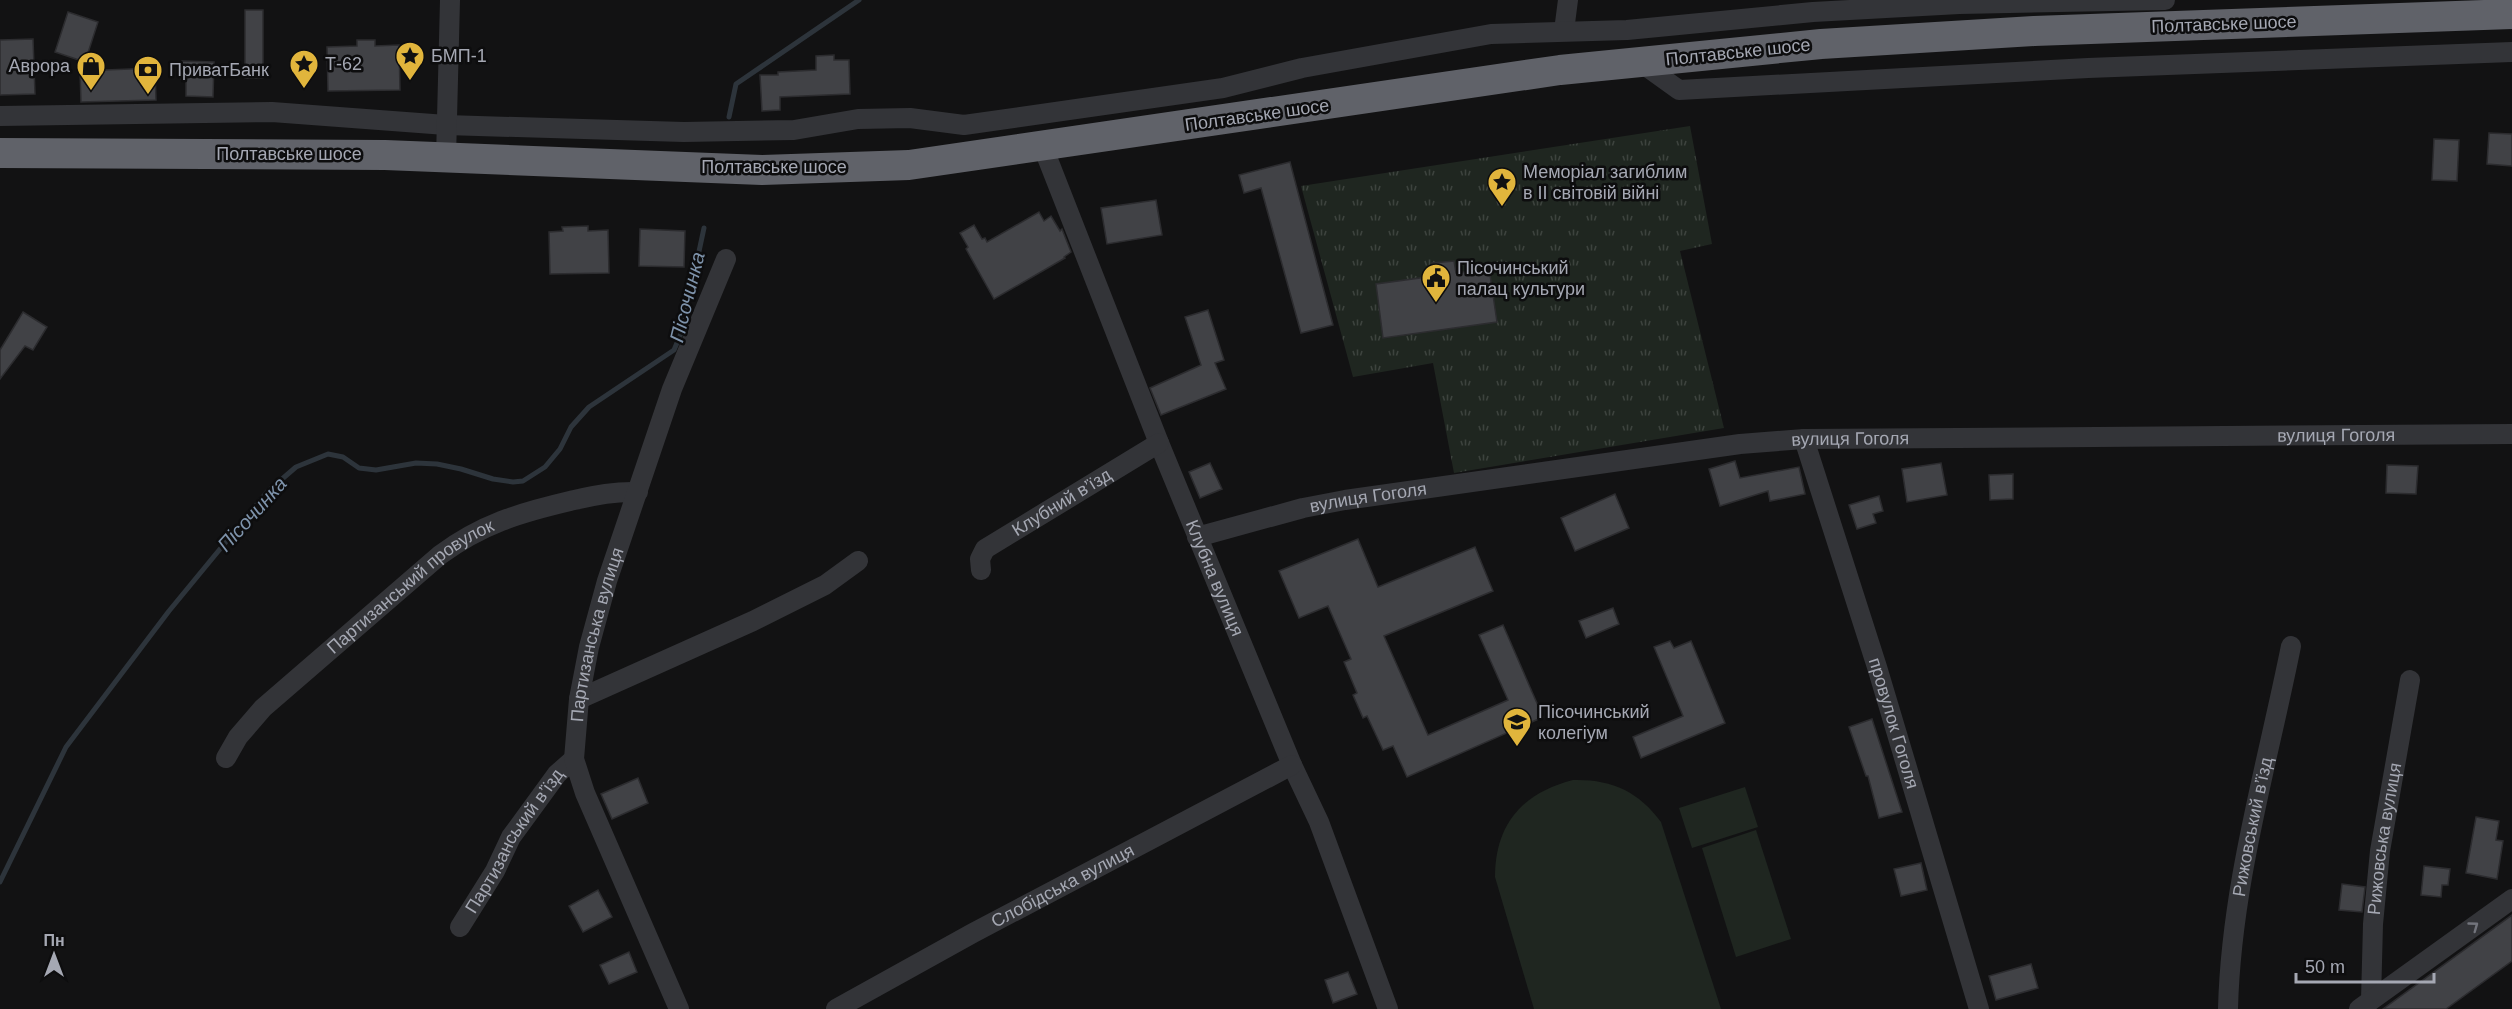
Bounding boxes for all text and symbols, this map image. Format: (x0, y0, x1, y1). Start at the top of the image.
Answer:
street label: Полтавське шосе (2151, 11, 2297, 37)
street label: Полтавське шосе (1665, 34, 1811, 70)
place icon: БМП-1 (394, 40, 426, 82)
place label: БМП-1 (431, 46, 487, 66)
place icon: Т-62 (288, 48, 320, 90)
shop icon: Аврора (75, 50, 107, 92)
bank icon: ПриватБанк (132, 54, 164, 96)
place label: Т-62 (325, 54, 362, 74)
place label: Аврора (8, 56, 71, 76)
place label: ПриватБанк (169, 60, 269, 80)
street label: Полтавське шосе (1184, 95, 1330, 135)
street label: Полтавське шосе (216, 144, 362, 164)
street label: Полтавське шосе (701, 157, 847, 177)
place label: Меморіал загиблим в II світовій війні (1523, 162, 1687, 203)
place icon: Меморіал загиблим в II світовій війні (1486, 166, 1518, 208)
water label: Пісочинка (665, 250, 709, 344)
place label: Пісочинський палац культури (1457, 258, 1585, 299)
public building icon: Пісочинський палац культури (1420, 262, 1452, 304)
street label: вулиця Гоголя (2277, 425, 2395, 446)
street label: вулиця Гоголя (1790, 428, 1909, 450)
street label: Клубний в’їзд (1008, 464, 1115, 540)
water label: Пісочинка (213, 472, 291, 556)
street label: вулиця Гоголя (1308, 479, 1428, 516)
street label: Партизанський провулок (323, 515, 497, 658)
street label: Клубна вулиця (1182, 517, 1248, 639)
street label: Партизанська вулиця (567, 545, 628, 723)
street label: провулок Гоголя (1865, 655, 1923, 791)
place label: Пісочинський колегіум (1538, 702, 1650, 743)
school or university icon: Пісочинський колегіум (1501, 706, 1533, 748)
street label: Рижовський в’їзд (2229, 755, 2276, 898)
street label: Рижовська вулиця (2364, 761, 2405, 916)
street label: Партизанський в’їзд (461, 764, 568, 917)
street label: Слобідська вулиця (988, 840, 1138, 932)
one-way arrow (2468, 922, 2479, 933)
north arrow (24, 925, 84, 985)
text: Пн (43, 932, 65, 949)
scale bar (2296, 946, 2434, 984)
text: 50 m (2305, 957, 2345, 977)

